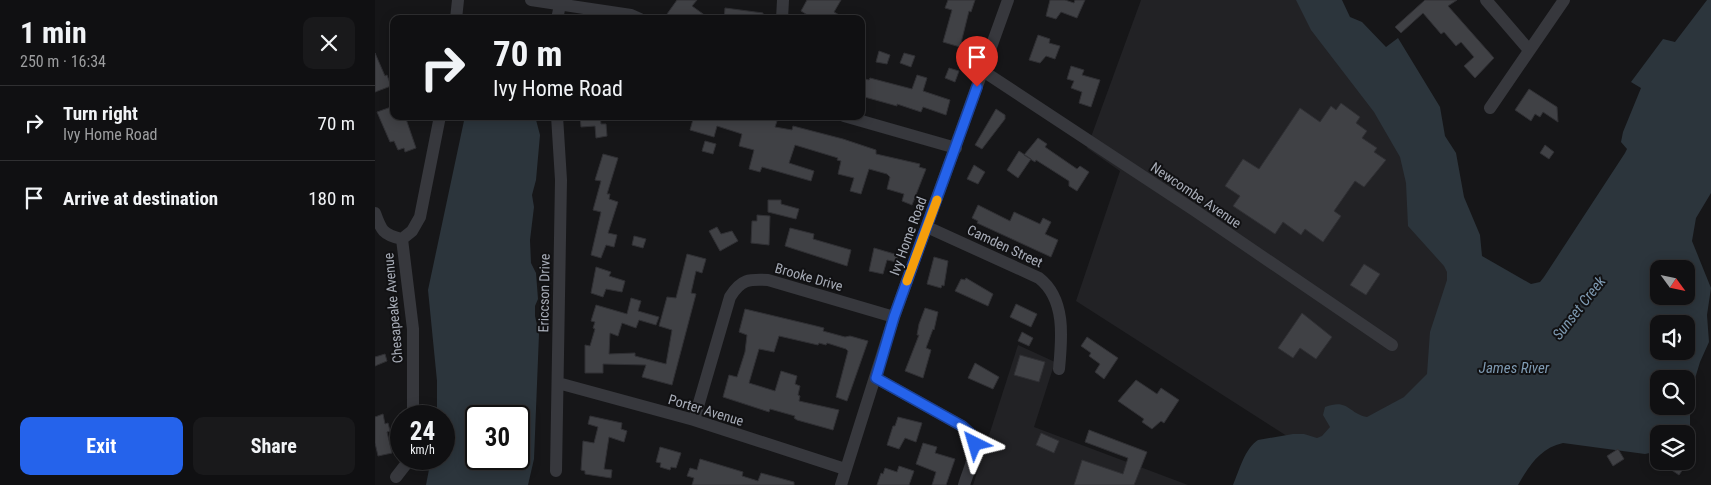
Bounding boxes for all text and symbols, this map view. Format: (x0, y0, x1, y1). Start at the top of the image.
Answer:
text: 1 min (20, 15, 87, 50)
button: close (303, 17, 355, 69)
text: 70 m (493, 34, 562, 75)
icon: right (410, 35, 475, 100)
pin (956, 36, 998, 87)
icon: arrive (963, 43, 991, 71)
text: 250 m · 16:34 (20, 52, 106, 71)
text: Ivy Home Road (493, 76, 623, 101)
text: Turn right (63, 102, 138, 125)
icon: right (20, 109, 48, 137)
text: 70 m (318, 112, 355, 135)
text: Ivy Home Road (63, 125, 157, 144)
street label: Newcombe Avenue (1148, 159, 1245, 231)
icon: arrive (20, 184, 48, 212)
text: Arrive at destination (63, 187, 218, 210)
text: 180 m (308, 187, 355, 210)
street label: Ivy Home Road (886, 194, 930, 278)
street label: Camden Street (965, 222, 1045, 270)
street label: Chesapeake Avenue (380, 252, 406, 364)
street label: Ericcson Drive (535, 253, 553, 332)
street label: Brooke Drive (773, 260, 845, 294)
north arrow (1650, 260, 1695, 305)
map controls (1650, 260, 1695, 470)
water label: Sunset Creek (1549, 272, 1610, 343)
button: sound (1650, 315, 1695, 360)
water label: James River (1479, 359, 1550, 377)
button: search (1650, 370, 1695, 415)
street label: Porter Avenue (666, 391, 746, 429)
speed limit sign: 30 (465, 405, 530, 470)
button: Exit (20, 417, 183, 475)
button: Share (193, 417, 355, 475)
text: 24 (410, 417, 435, 446)
position arrow (948, 417, 1000, 469)
button: layers (1650, 425, 1695, 470)
text: km/h (410, 443, 435, 457)

